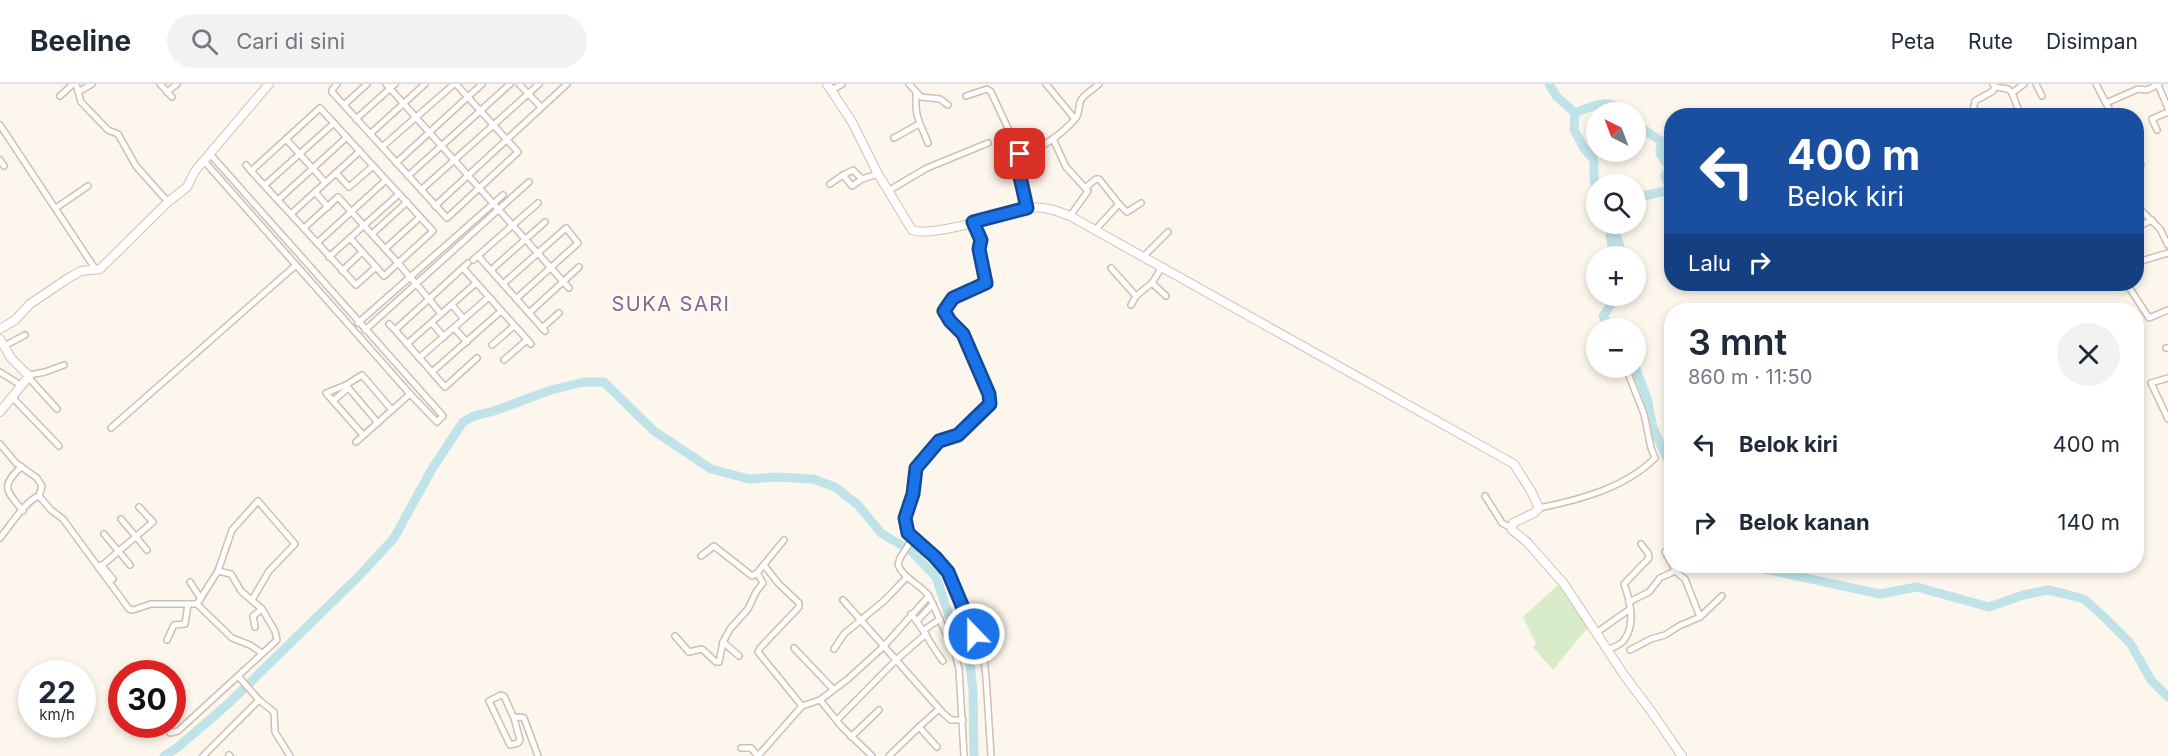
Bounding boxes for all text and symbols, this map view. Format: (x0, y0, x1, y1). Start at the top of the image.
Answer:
search box (167, 14, 587, 68)
text: Beeline (30, 24, 131, 58)
icon: search (188, 25, 221, 58)
text: Cari di sini (236, 28, 345, 54)
text: Peta (1891, 29, 1935, 54)
text: Rute (1968, 29, 2013, 54)
text: Disimpan (2046, 29, 2138, 54)
north arrow (1586, 102, 1646, 162)
map controls (1586, 102, 1646, 378)
pin (994, 128, 1045, 179)
text: 400 m (1787, 129, 1920, 180)
icon: left (1688, 132, 1766, 210)
icon: arrive (1003, 137, 1036, 170)
button: search (1586, 174, 1646, 234)
text: Belok kiri (1787, 180, 1904, 213)
button: + (1586, 246, 1646, 306)
icon: right (1743, 246, 1776, 279)
text: Lalu (1688, 250, 1731, 276)
district label: SUKA SARI (612, 292, 730, 316)
button: − (1586, 318, 1646, 378)
text: 3 mnt (1688, 320, 1787, 364)
button: close (2057, 323, 2120, 386)
text: 860 m · 11:50 (1688, 365, 1812, 389)
icon: left (1688, 428, 1721, 461)
text: Belok kiri (1739, 431, 1838, 457)
text: 400 m (2053, 431, 2120, 457)
icon: right (1688, 506, 1721, 539)
text: Belok kanan (1739, 509, 1870, 535)
text: 140 m (2058, 509, 2120, 535)
position arrow (942, 602, 1006, 666)
speed limit sign: 30 (108, 660, 186, 738)
text: 22 (38, 674, 76, 710)
text: km/h (39, 705, 75, 724)

